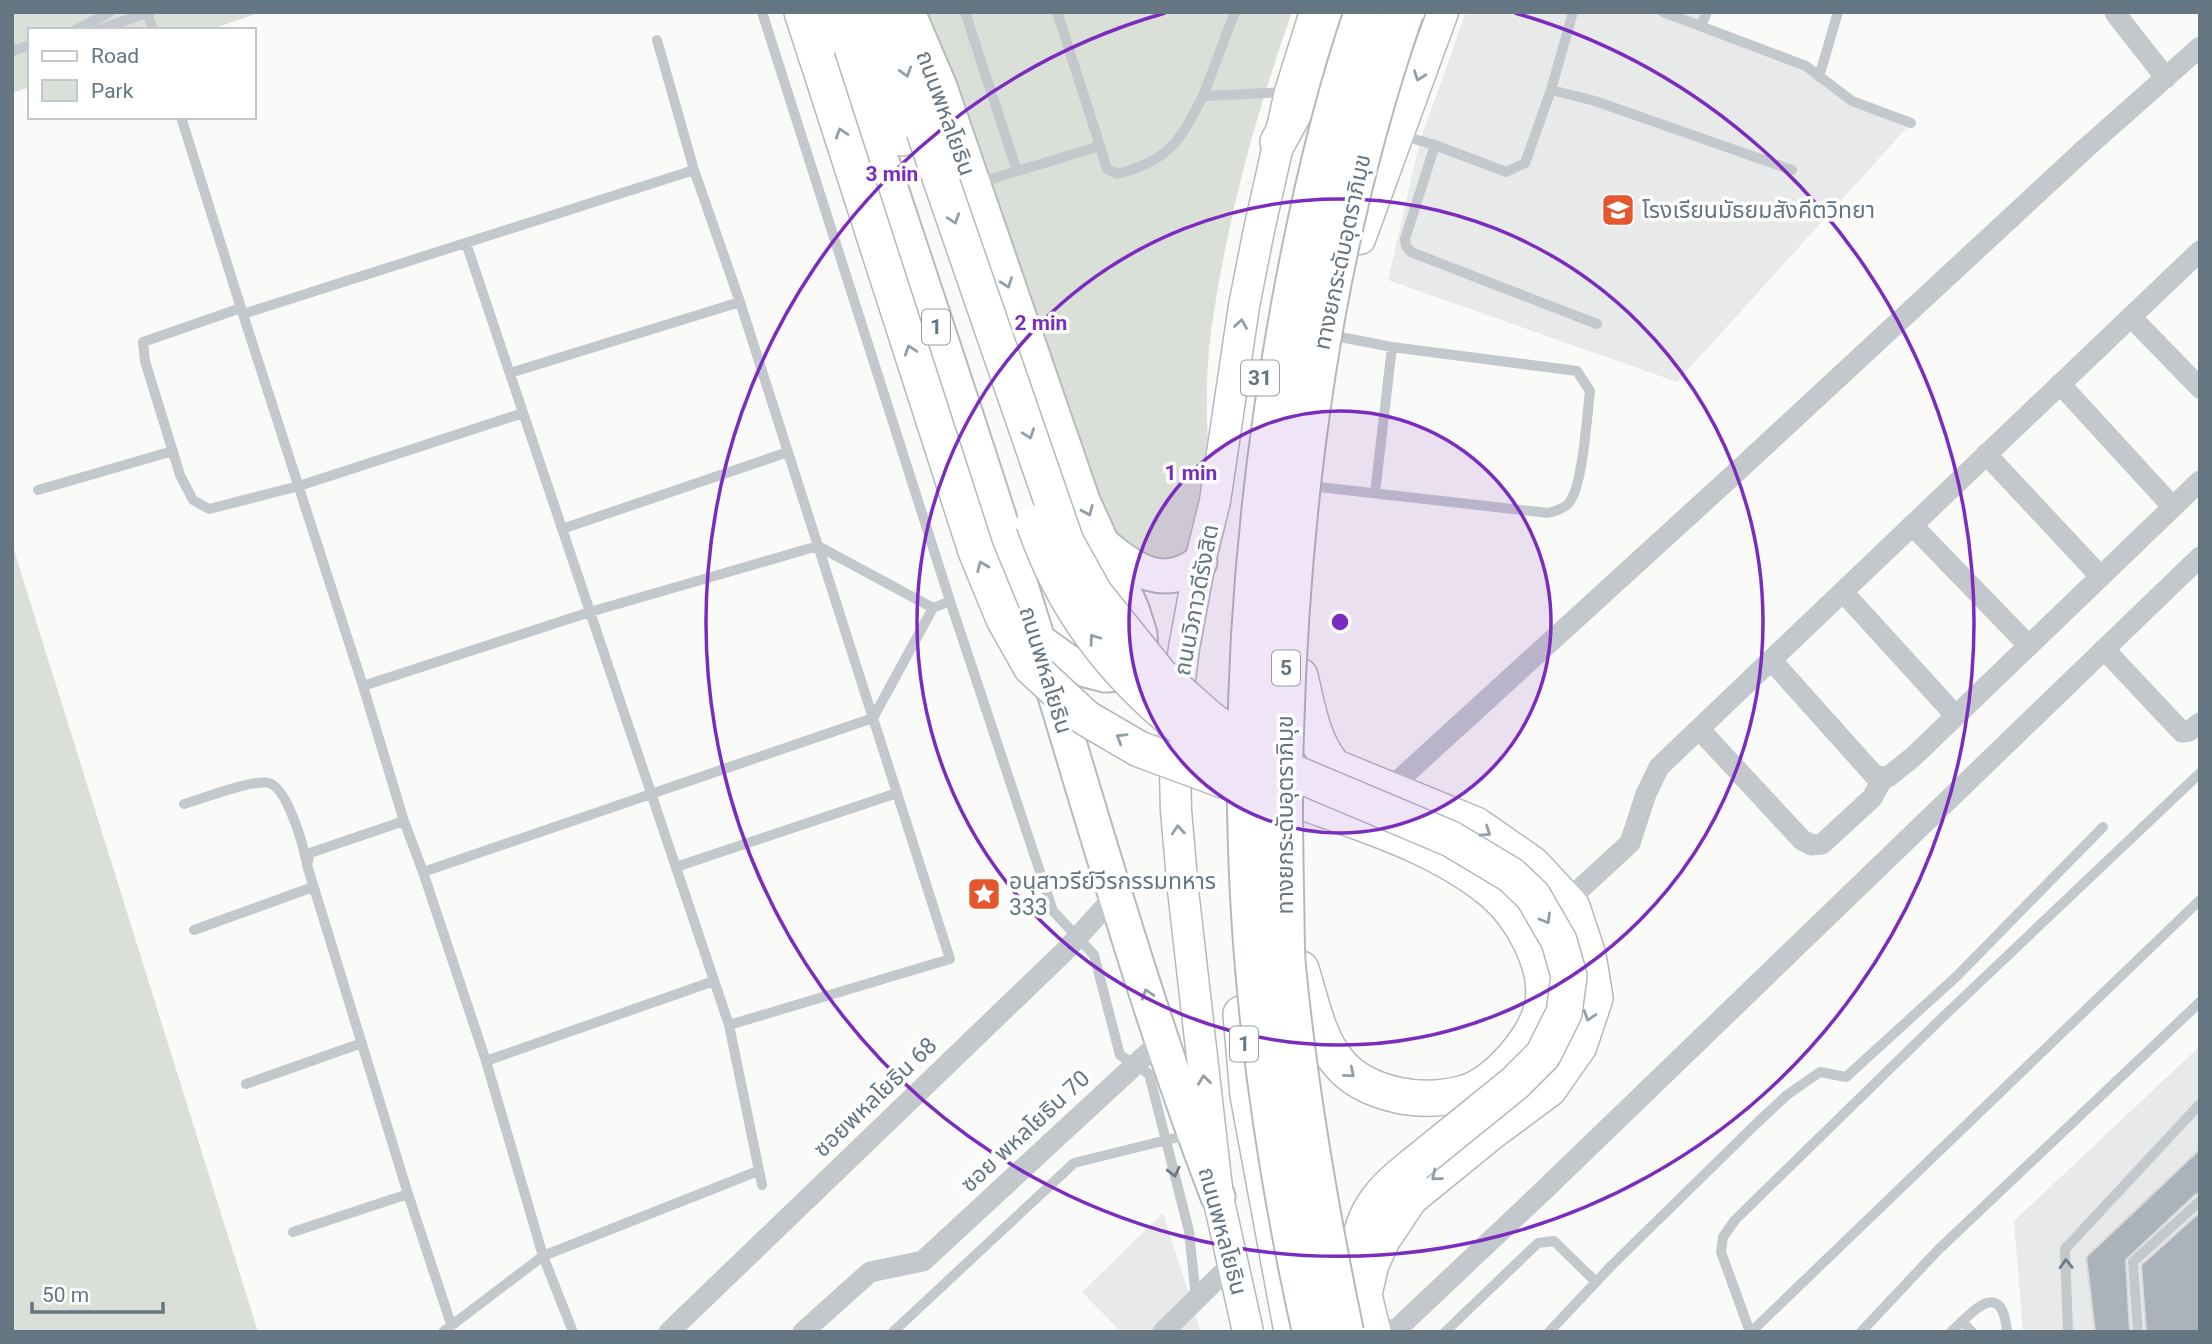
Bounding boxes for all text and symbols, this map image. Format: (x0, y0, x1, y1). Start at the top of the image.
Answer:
legend (28, 28, 256, 119)
text: Road (91, 44, 139, 68)
street label: ถนนพหลโยธิน (910, 47, 981, 179)
one-way arrow (897, 66, 912, 78)
one-way arrow (1413, 70, 1427, 82)
text: Park (91, 79, 134, 103)
one-way arrow (835, 128, 850, 140)
street label: ทางยกระดับอุตราภิมุข (1309, 152, 1376, 352)
text: 3 min (866, 162, 918, 186)
school or university icon: โรงเรียนมัธยมสังคีตวิทยา (1599, 191, 1637, 229)
place label: โรงเรียนมัธยมสังคีตวิทยา (1642, 197, 1875, 224)
one-way arrow (946, 212, 960, 225)
one-way arrow (998, 277, 1012, 289)
road number: 1 (922, 310, 950, 344)
text: 2 min (1015, 311, 1067, 335)
one-way arrow (1233, 318, 1248, 330)
one-way arrow (904, 345, 919, 357)
road number: 31 (1241, 360, 1279, 396)
one-way arrow (1021, 427, 1035, 440)
text: 1 min (1165, 461, 1217, 485)
one-way arrow (1079, 504, 1093, 516)
street label: ถนนวิภาวดีรังสิต (1169, 522, 1224, 678)
one-way arrow (976, 561, 990, 573)
street label: ถนนพหลโยธิน (1013, 603, 1078, 737)
centre of rings (1328, 610, 1352, 634)
one-way arrow (1090, 634, 1103, 647)
road number: 5 (1272, 650, 1300, 686)
street label: ทางยกระดับอุตราภิมุข (1272, 715, 1299, 915)
one-way arrow (1115, 734, 1128, 747)
one-way arrow (1171, 824, 1186, 835)
one-way arrow (1478, 824, 1491, 836)
place label: อนุสาวรีย์วีรกรรมทหาร 333 (1009, 868, 1216, 921)
place icon: อนุสาวรีย์วีรกรรมทหาร 333 (965, 875, 1003, 913)
one-way arrow (1538, 912, 1551, 925)
one-way arrow (1141, 988, 1155, 1000)
one-way arrow (1583, 1009, 1597, 1021)
road number: 1 (1230, 1026, 1258, 1062)
street label: ซอยพหลโยธิน 68 (808, 1032, 942, 1163)
street label: ซอย พหลโยธิน 70 (955, 1065, 1095, 1198)
one-way arrow (1341, 1065, 1354, 1077)
one-way arrow (1197, 1075, 1212, 1086)
street label: ถนนพหลโยธิน (1192, 1164, 1253, 1298)
one-way arrow (1166, 1166, 1180, 1178)
one-way arrow (1432, 1168, 1444, 1181)
one-way arrow (2058, 1258, 2073, 1269)
scale bar (32, 1270, 163, 1314)
text: 50 m (42, 1283, 89, 1307)

